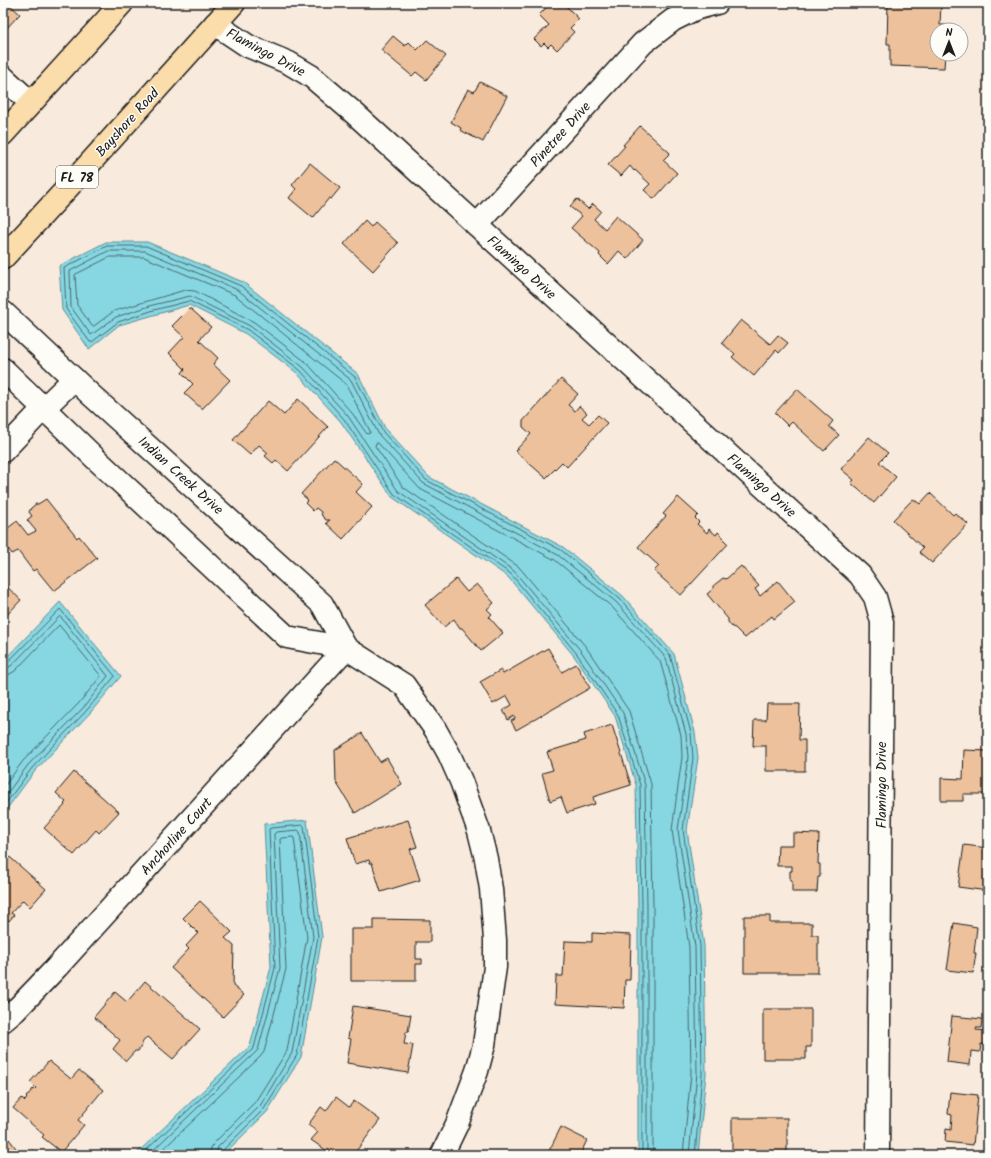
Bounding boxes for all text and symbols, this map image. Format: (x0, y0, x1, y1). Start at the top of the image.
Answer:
north arrow (929, 22, 969, 62)
street label: Flamingo Drive (222, 23, 310, 83)
text: N (946, 24, 953, 42)
street label: Bayshore Road (91, 82, 166, 162)
street label: Pinetree Drive (525, 96, 597, 173)
road number: FL 78 (56, 166, 98, 188)
street label: Flamingo Drive (482, 230, 562, 306)
street label: Indian Creek Drive (133, 431, 229, 521)
street label: Flamingo Drive (722, 448, 802, 524)
street label: Flamingo Drive (871, 741, 893, 829)
street label: Anchorline Court (136, 792, 218, 881)

